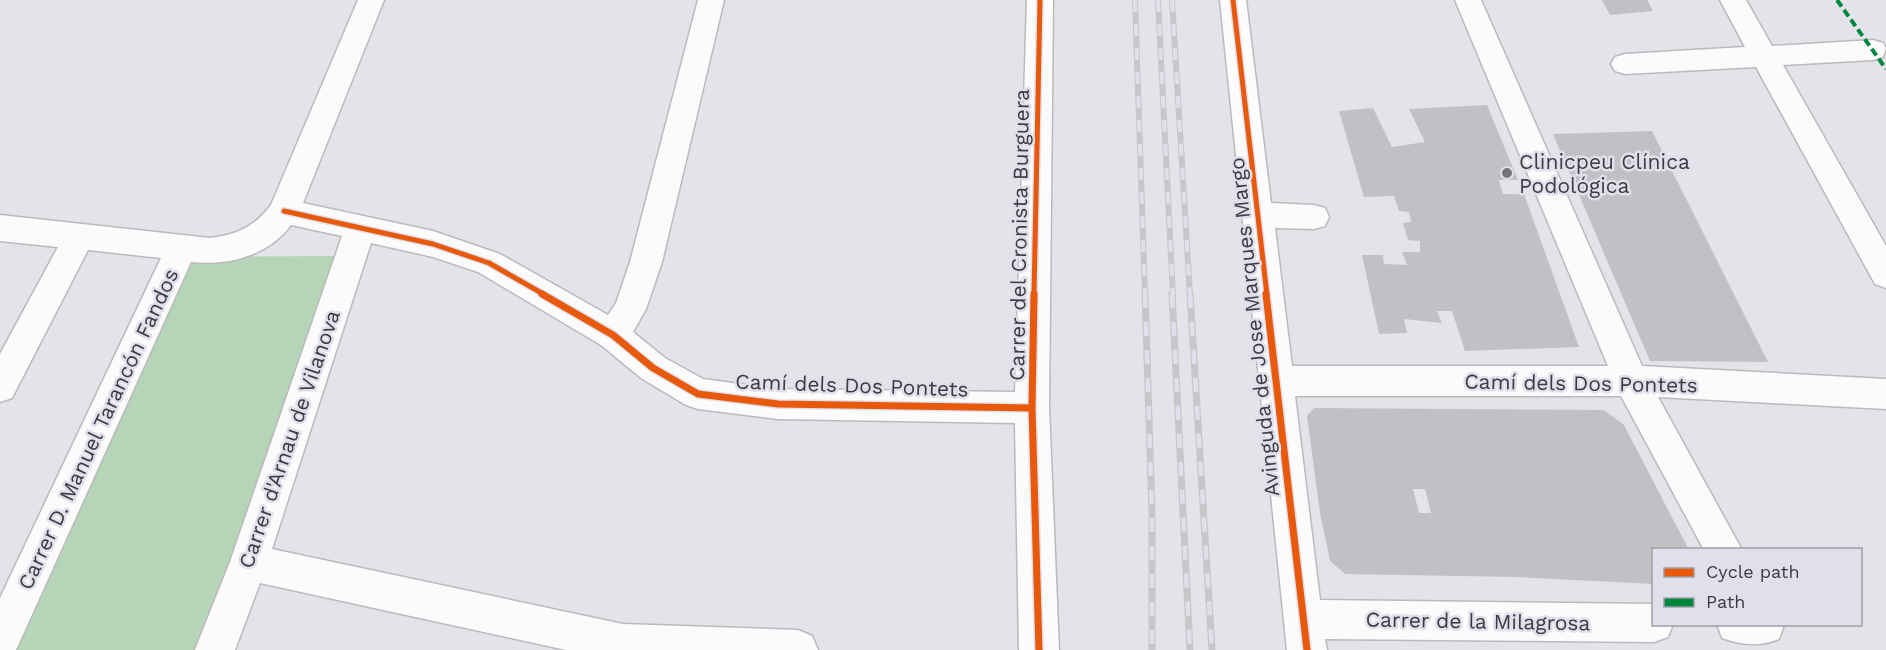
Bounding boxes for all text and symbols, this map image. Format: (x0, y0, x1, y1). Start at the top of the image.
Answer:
street label: Carrer del Cronista Burguera (1004, 89, 1034, 381)
place label: Clinicpeu Clínica Podológica (1519, 149, 1690, 198)
street label: Avinguda de Jose Marques Margo (1224, 156, 1284, 498)
marker: Clinicpeu Clínica Podológica (1500, 166, 1514, 180)
street label: Carrer D. Manuel Tarancón Fandos (12, 265, 184, 593)
street label: Carrer d'Arnau de Vilanova (233, 307, 345, 571)
street label: Camí dels Dos Pontets (735, 368, 969, 402)
street label: Camí dels Dos Pontets (1464, 368, 1698, 398)
legend (1652, 548, 1862, 626)
text: Cycle path (1706, 561, 1800, 582)
text: Path (1706, 591, 1746, 612)
street label: Carrer de la Milagrosa (1365, 607, 1591, 635)

